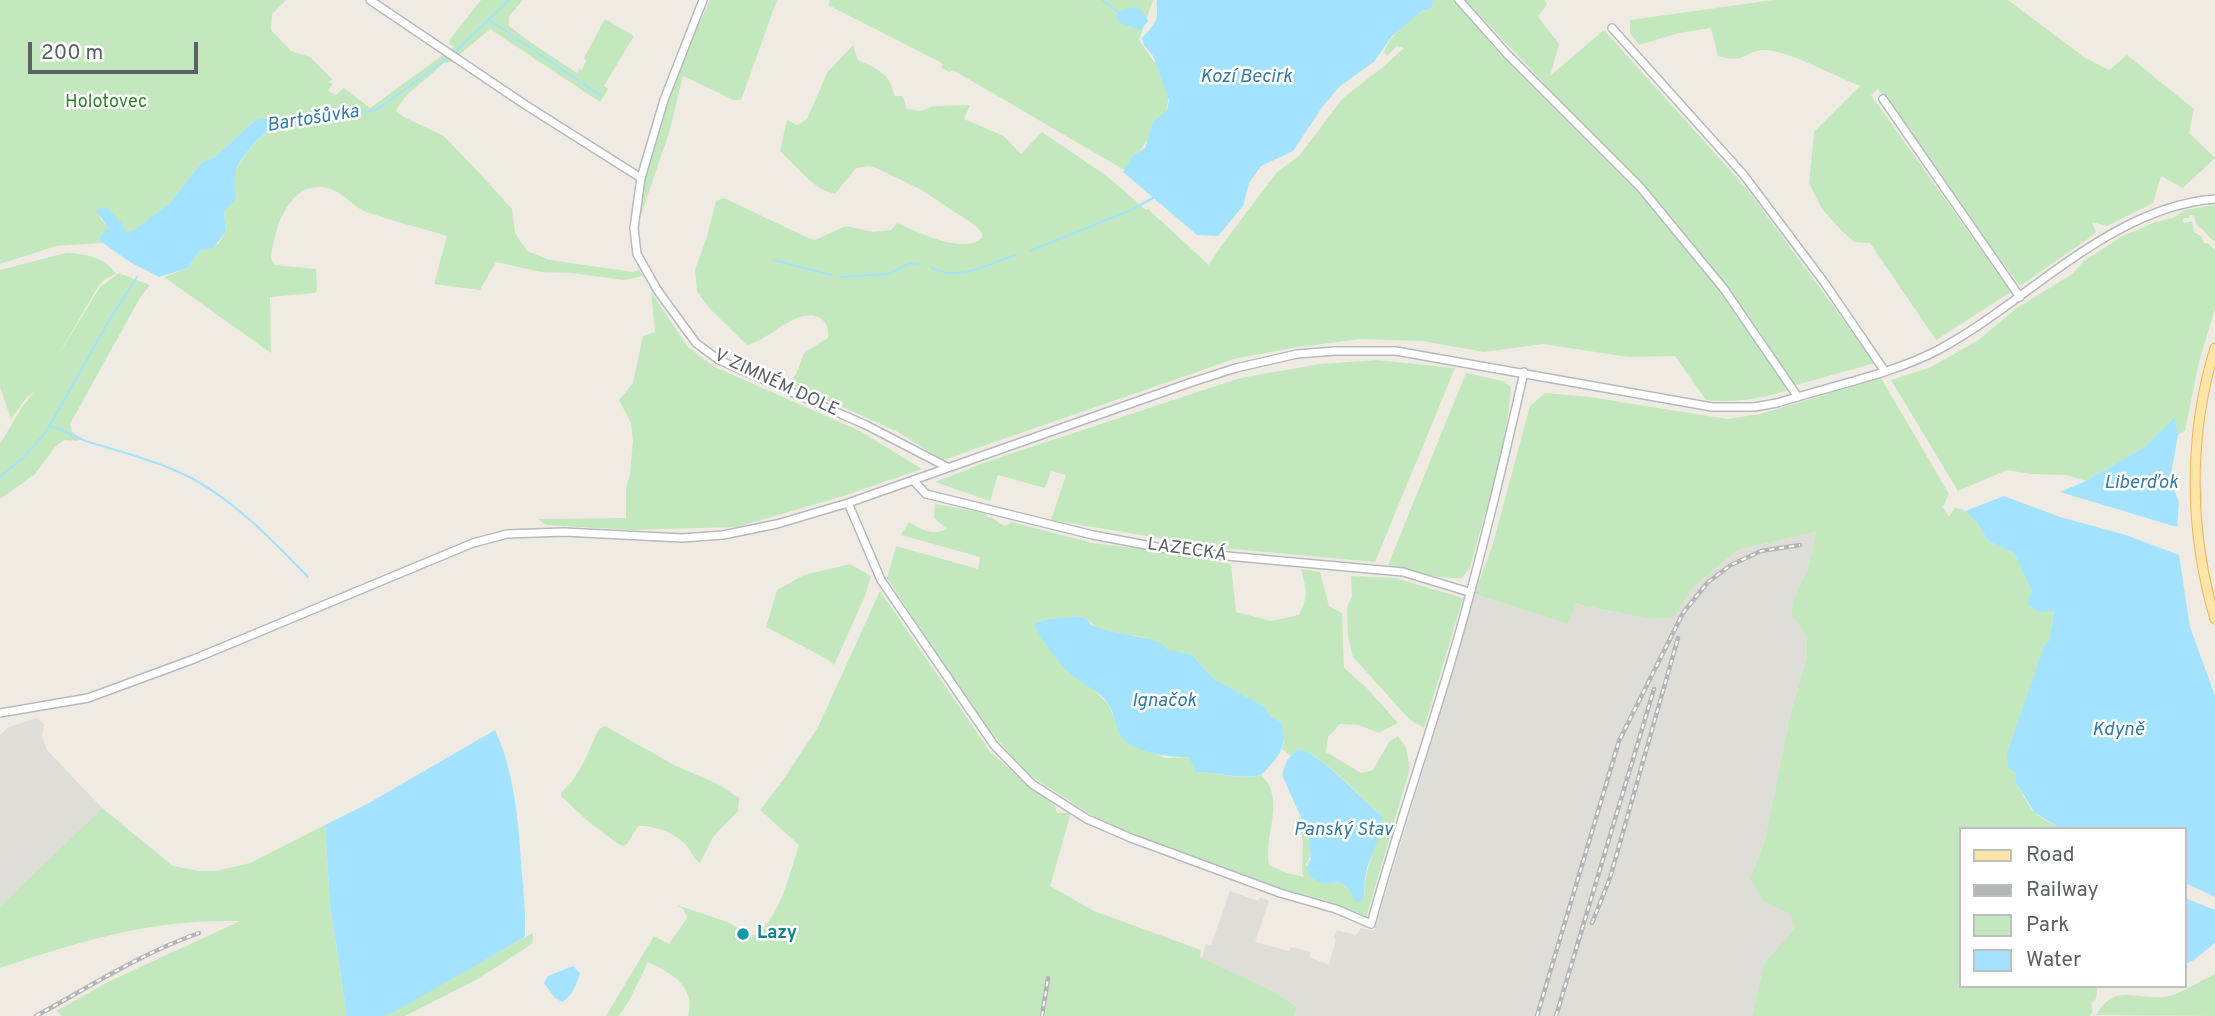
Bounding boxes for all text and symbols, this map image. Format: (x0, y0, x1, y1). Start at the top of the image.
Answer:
scale bar (32, 28, 201, 72)
text: 200 m (41, 40, 103, 67)
water label: Kozí Becirk (1200, 67, 1292, 89)
park label: Holotovec (65, 92, 147, 114)
water label: Bartošůvka (265, 101, 361, 139)
street label: V ZIMNÉM DOLE (710, 346, 842, 422)
water label: Liberďok (2104, 473, 2178, 495)
street label: LAZECKÁ (1146, 535, 1228, 567)
water label: Ignačok (1132, 691, 1196, 713)
water label: Kdyně (2092, 720, 2144, 742)
water label: Panský Stav (1293, 820, 1393, 842)
legend (1960, 827, 2187, 988)
text: Road (2026, 842, 2075, 869)
text: Railway (2026, 877, 2099, 904)
text: Park (2026, 912, 2069, 939)
place label: Lazy (757, 923, 797, 945)
marker: Lazy (735, 926, 751, 942)
text: Water (2026, 947, 2081, 974)

